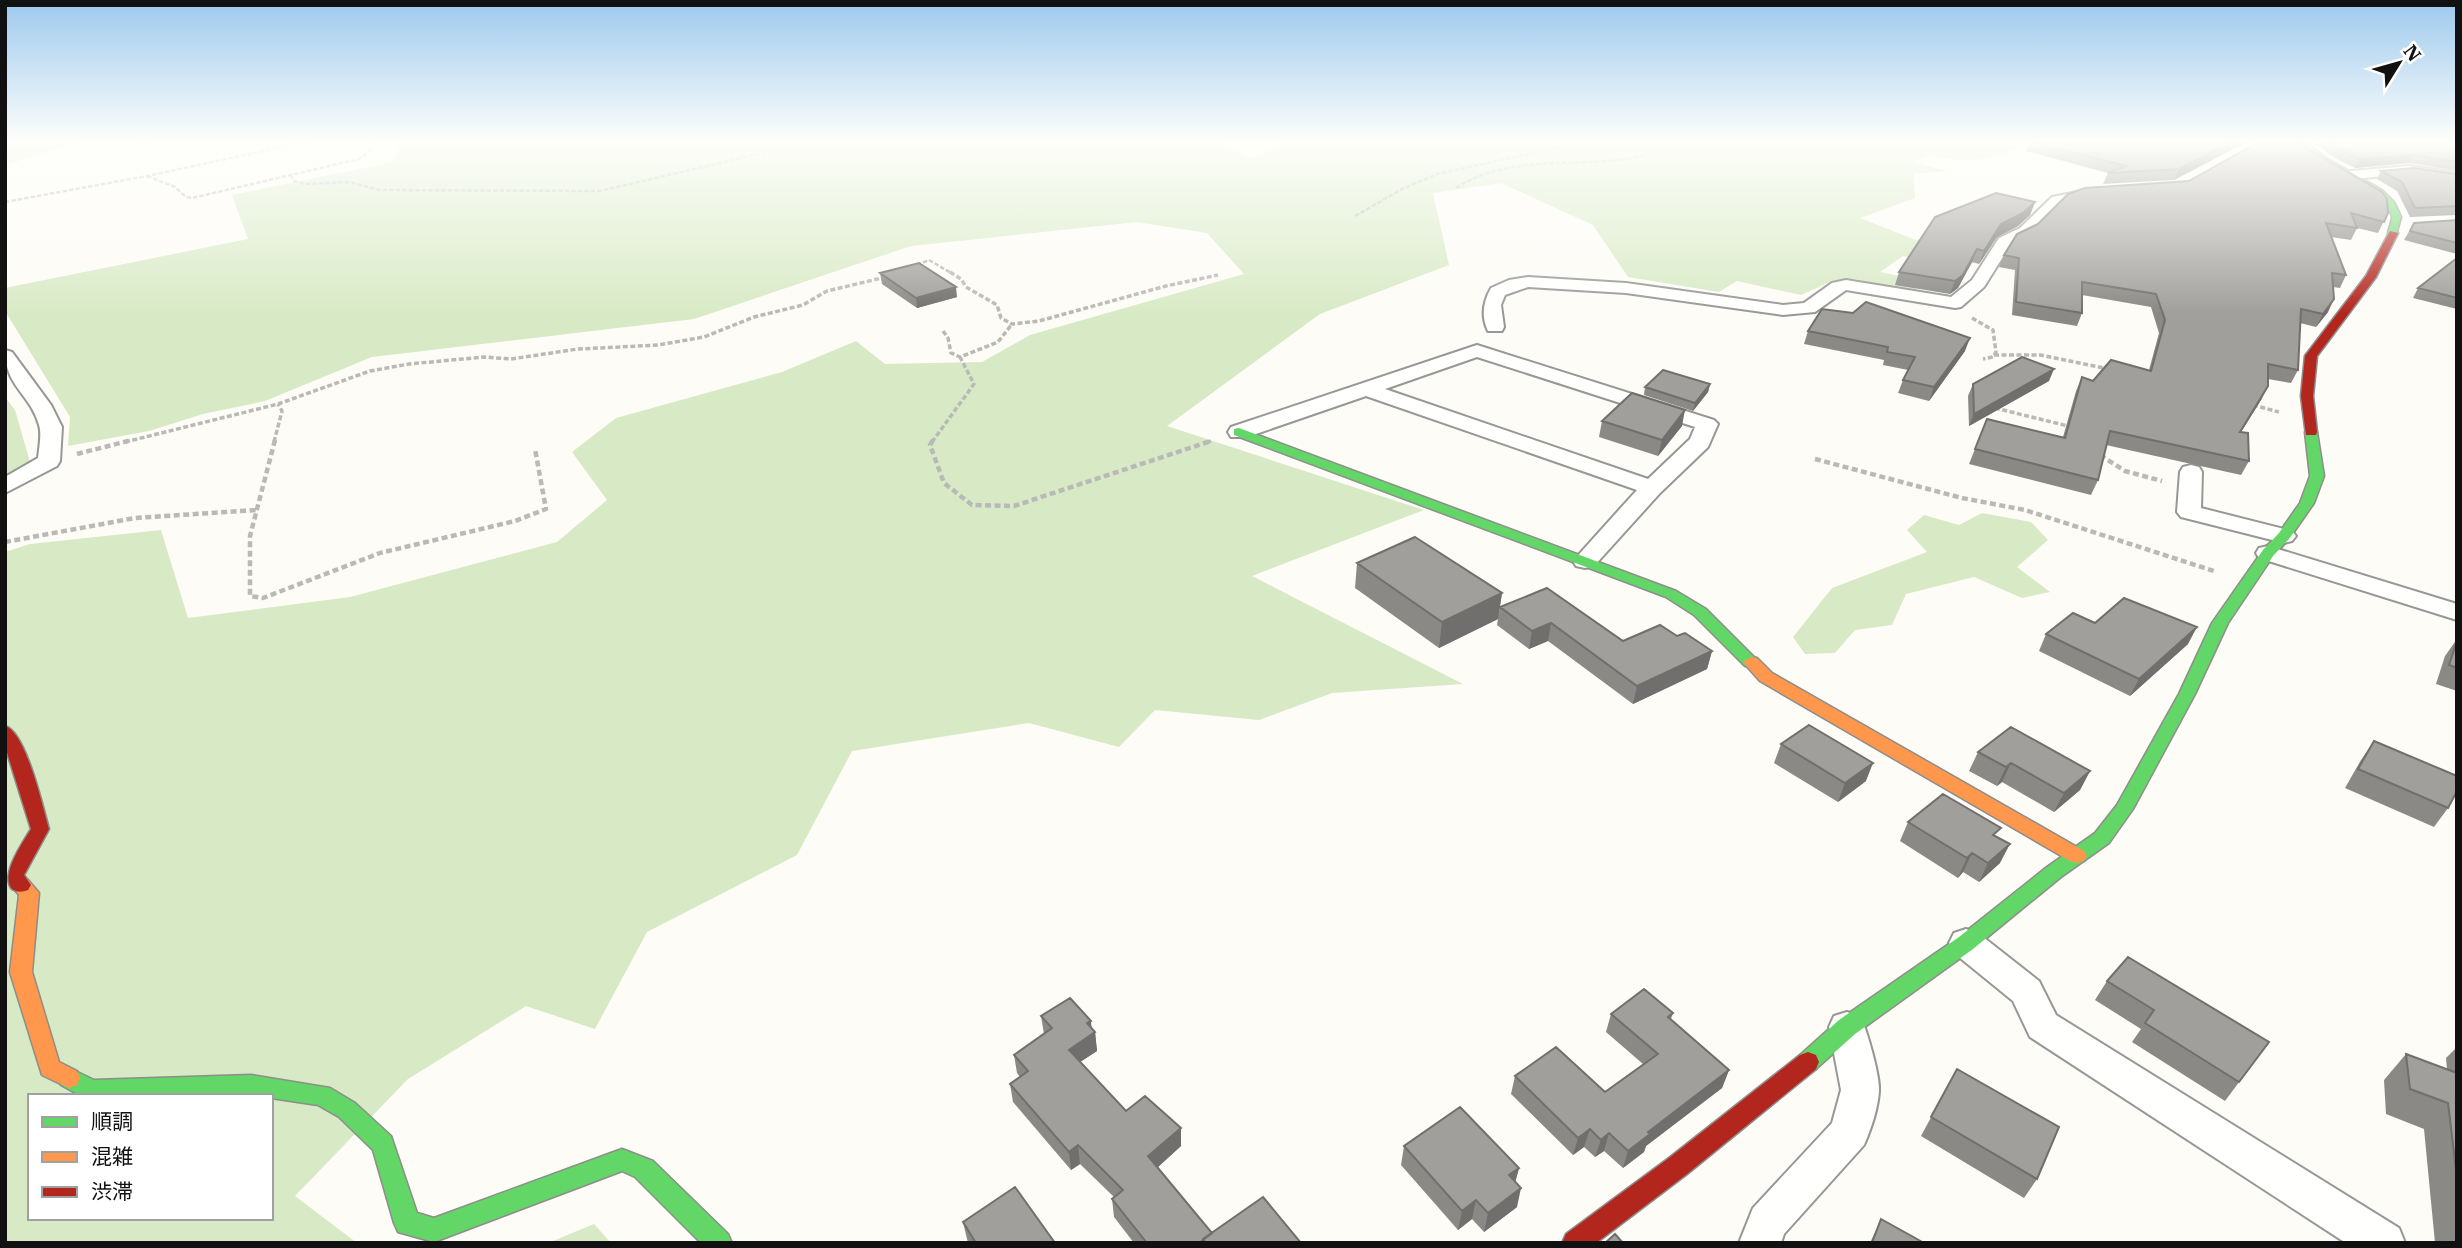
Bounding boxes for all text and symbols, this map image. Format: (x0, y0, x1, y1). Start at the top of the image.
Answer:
north arrow (2364, 28, 2434, 98)
text: N (2398, 40, 2427, 66)
legend (28, 1094, 273, 1220)
text: 順調 (91, 1107, 133, 1135)
text: 混雑 (91, 1142, 133, 1170)
text: 渋滞 (91, 1177, 133, 1205)

